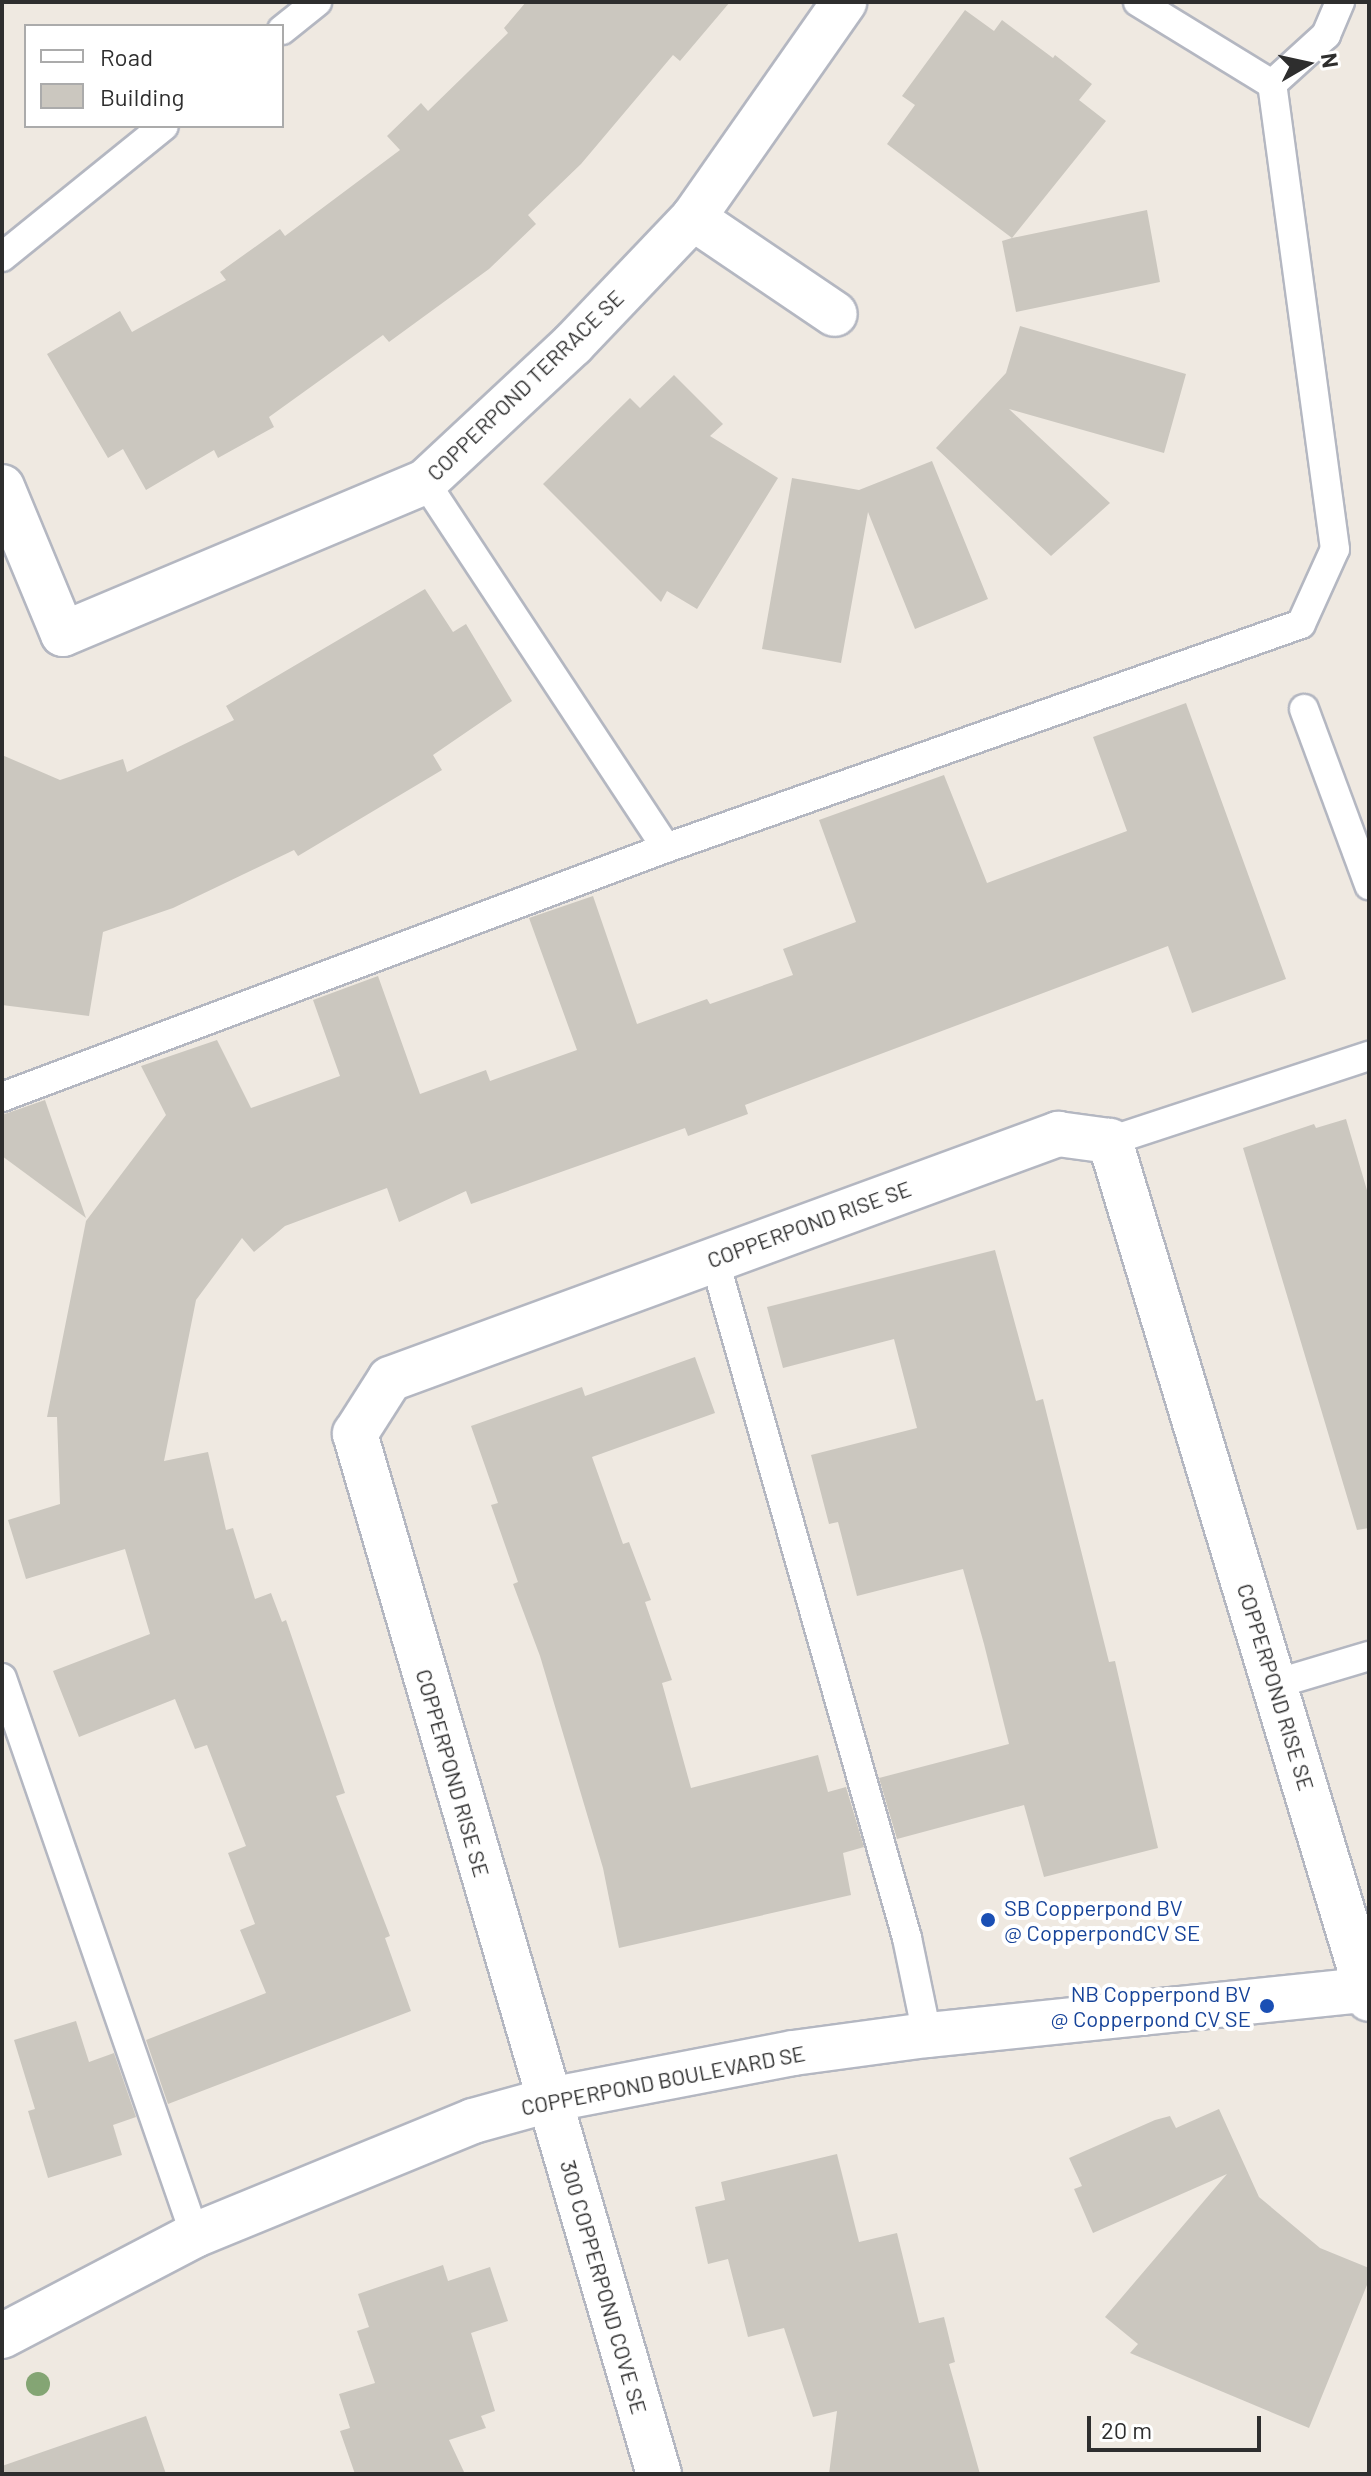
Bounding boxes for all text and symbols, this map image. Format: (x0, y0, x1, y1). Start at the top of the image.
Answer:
legend (24, 24, 284, 128)
north arrow (1267, 24, 1347, 104)
text: Road (100, 42, 153, 71)
text: N (1317, 51, 1345, 70)
text: Building (100, 82, 184, 111)
street label: COPPERPOND TERRACE SE (421, 284, 629, 486)
street label: COPPERPOND RISE SE (703, 1175, 915, 1273)
street label: COPPERPOND RISE SE (1232, 1580, 1320, 1794)
street label: COPPERPOND RISE SE (411, 1666, 495, 1880)
place label: SB Copperpond BV @ CopperpondCV SE (1004, 1894, 1200, 1946)
marker: SB Copperpond BV @ CopperpondCV SE (979, 1911, 997, 1929)
place label: NB Copperpond BV @ Copperpond CV SE (1050, 1980, 1251, 2032)
marker: NB Copperpond BV @ Copperpond CV SE (1258, 1997, 1276, 2015)
street label: COPPERPOND BOULEVARD SE (519, 2039, 807, 2121)
street label: 300 COPPERPOND COVE SE (555, 2157, 653, 2417)
scale bar (1091, 2400, 1265, 2450)
text: 20 m (1101, 2415, 1152, 2444)

